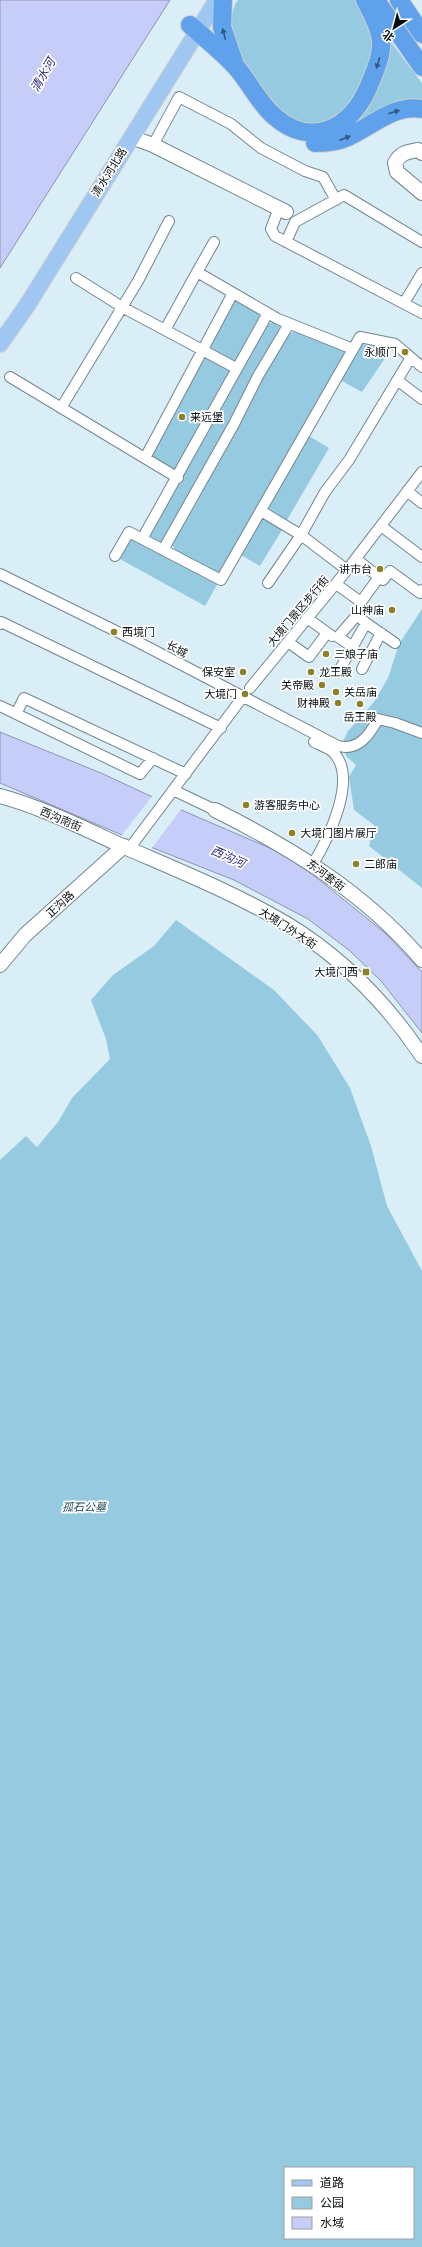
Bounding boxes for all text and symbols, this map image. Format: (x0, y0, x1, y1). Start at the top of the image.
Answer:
north arrow (374, 8, 414, 48)
text: 北 (379, 27, 397, 46)
one-way arrow (221, 28, 227, 40)
water label: 清水河 (26, 53, 59, 94)
one-way arrow (375, 57, 381, 69)
one-way arrow (388, 109, 400, 115)
one-way arrow (339, 134, 351, 140)
street label: 清水河北路 (88, 144, 130, 199)
place label: 永顺门 (364, 344, 397, 359)
marker: 永顺门 (400, 347, 410, 357)
place label: 来远堡 (190, 409, 223, 424)
marker: 来远堡 (177, 412, 187, 422)
place label: 讲市台 (339, 561, 372, 576)
marker: 讲市台 (375, 564, 385, 574)
street label: 大境门景区步行街 (264, 572, 332, 649)
place label: 山神庙 (351, 602, 384, 617)
marker: 山神庙 (387, 605, 397, 615)
place label: 西境门 (122, 624, 155, 639)
marker: 西境门 (109, 627, 119, 637)
street label: 长城 (164, 637, 190, 660)
place label: 三娘子庙 (334, 646, 378, 661)
marker: 三娘子庙 (321, 649, 331, 659)
place label: 保安室 (202, 664, 235, 679)
place label: 龙王殿 (319, 664, 352, 679)
marker: 保安室 (238, 667, 248, 677)
marker: 龙王殿 (306, 667, 316, 677)
place label: 关帝殿 (281, 677, 314, 692)
marker: 关帝殿 (317, 680, 327, 690)
place label: 关岳庙 (344, 684, 377, 699)
place label: 大境门 (204, 686, 237, 701)
marker: 关岳庙 (331, 687, 341, 697)
marker: 大境门 (240, 689, 250, 699)
place label: 财神殿 (297, 695, 330, 710)
marker: 财神殿 (333, 698, 343, 708)
marker: 岳王殿 (355, 699, 365, 709)
place label: 岳王殿 (344, 709, 377, 724)
place label: 游客服务中心 (254, 797, 320, 812)
marker: 游客服务中心 (241, 800, 251, 810)
street label: 西沟南街 (38, 803, 84, 834)
place label: 大境门图片展厅 (300, 825, 377, 840)
marker: 大境门图片展厅 (287, 828, 297, 838)
water label: 西沟河 (209, 841, 250, 872)
street label: 东河套街 (304, 855, 348, 894)
place label: 二郎庙 (364, 856, 397, 871)
marker: 二郎庙 (351, 859, 361, 869)
street label: 正沟路 (42, 887, 77, 920)
street label: 大境门外大街 (257, 903, 320, 952)
place label: 大境门西 (314, 964, 358, 979)
marker: 大境门西 (361, 967, 371, 977)
park label: 孤石公墓 (62, 1499, 108, 1514)
legend (284, 2167, 414, 2239)
text: 道路 (320, 2174, 344, 2190)
text: 公园 (320, 2194, 344, 2210)
text: 水域 (320, 2214, 344, 2230)

